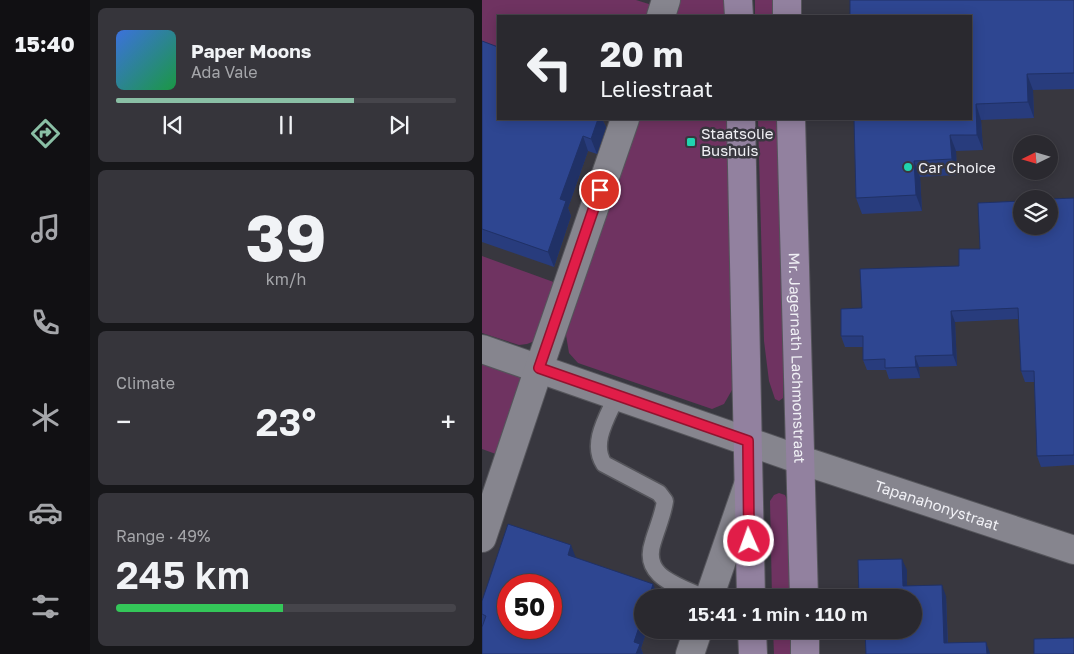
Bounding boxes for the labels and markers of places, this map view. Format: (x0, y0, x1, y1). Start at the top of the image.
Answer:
place label: Staatsolie Bushuis (701, 124, 774, 159)
marker: Staatsolie Bushuis (685, 136, 697, 148)
place label: Car Choice (918, 158, 996, 176)
marker: Car Choice (902, 161, 914, 173)
pin (579, 169, 621, 211)

